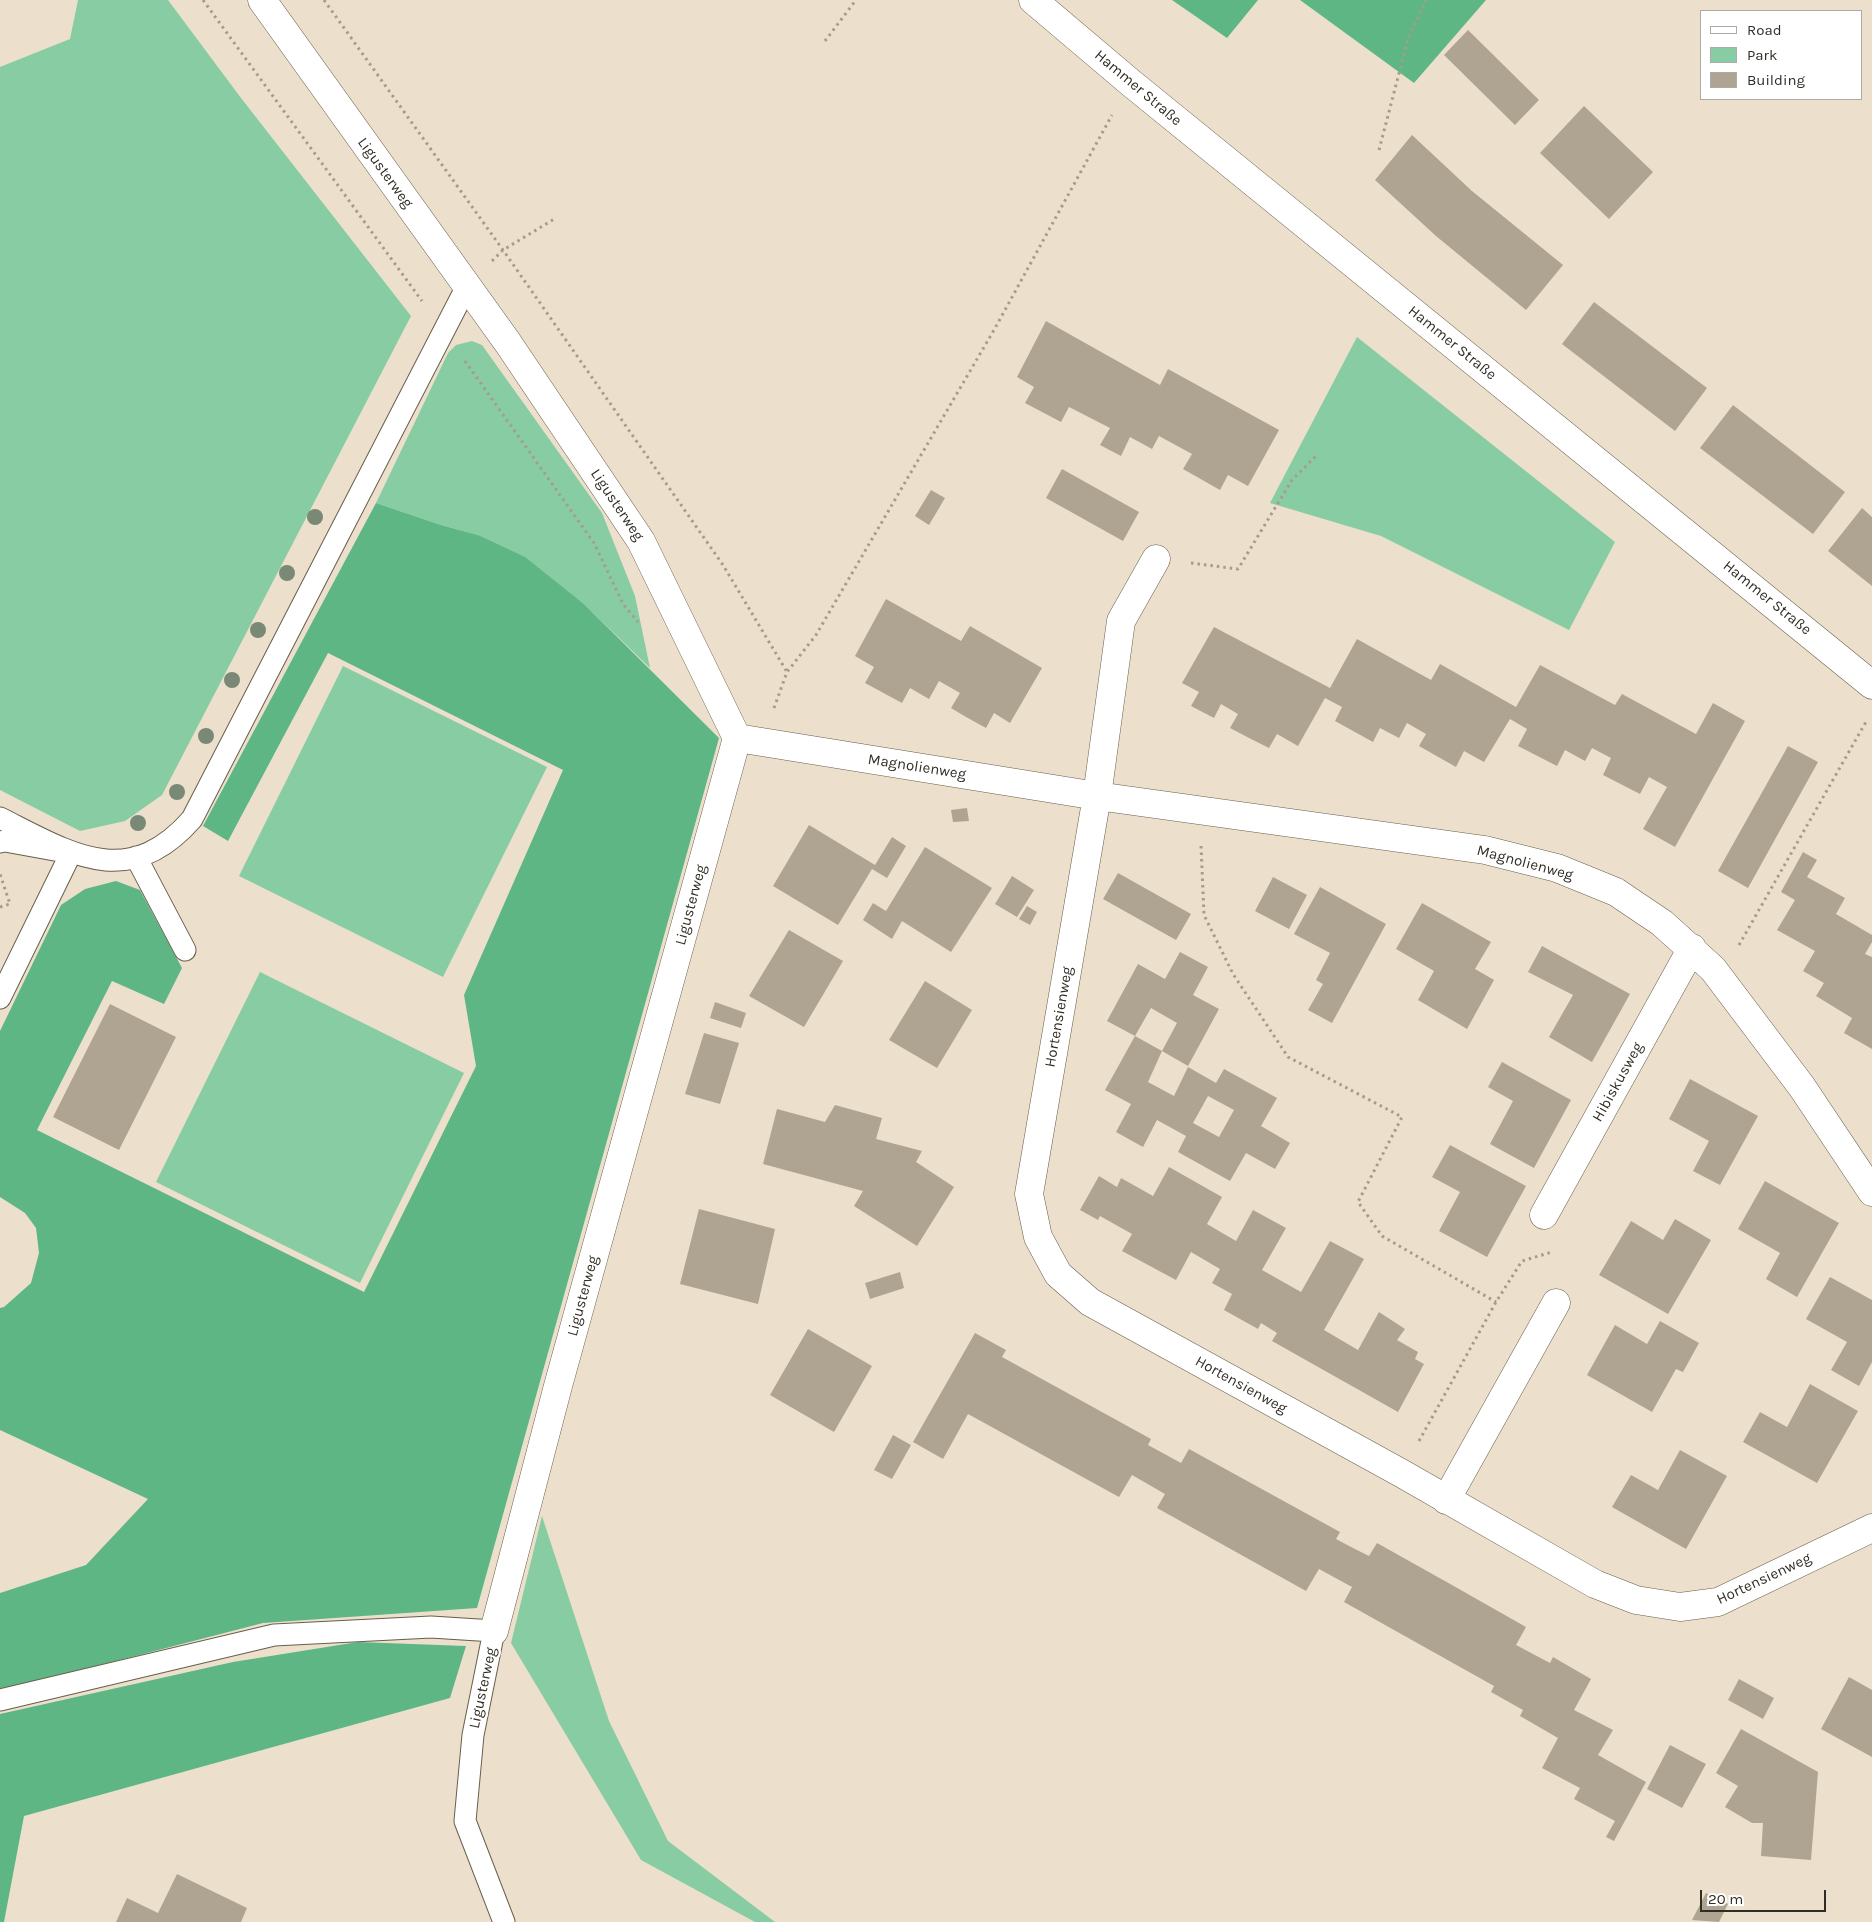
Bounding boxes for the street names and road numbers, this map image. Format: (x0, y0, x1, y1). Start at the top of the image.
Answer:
street label: Hammer Straße (1091, 46, 1185, 130)
street label: Ligusterweg (353, 134, 417, 212)
street label: Hammer Straße (1404, 302, 1500, 384)
street label: Ligusterweg (586, 466, 648, 544)
street label: Hammer Straße (1719, 557, 1815, 639)
street label: Magnolienweg (867, 750, 967, 784)
street label: Magnolienweg (1475, 841, 1575, 885)
street label: Ligusterweg (672, 863, 710, 947)
street label: Hortensienweg (1041, 965, 1077, 1069)
street label: Hibiskusweg (1589, 1039, 1647, 1125)
street label: Ligusterweg (564, 1254, 602, 1338)
street label: Hortensienweg (1192, 1352, 1290, 1418)
street label: Hortensienweg (1714, 1549, 1814, 1609)
street label: Ligusterweg (466, 1646, 500, 1730)

